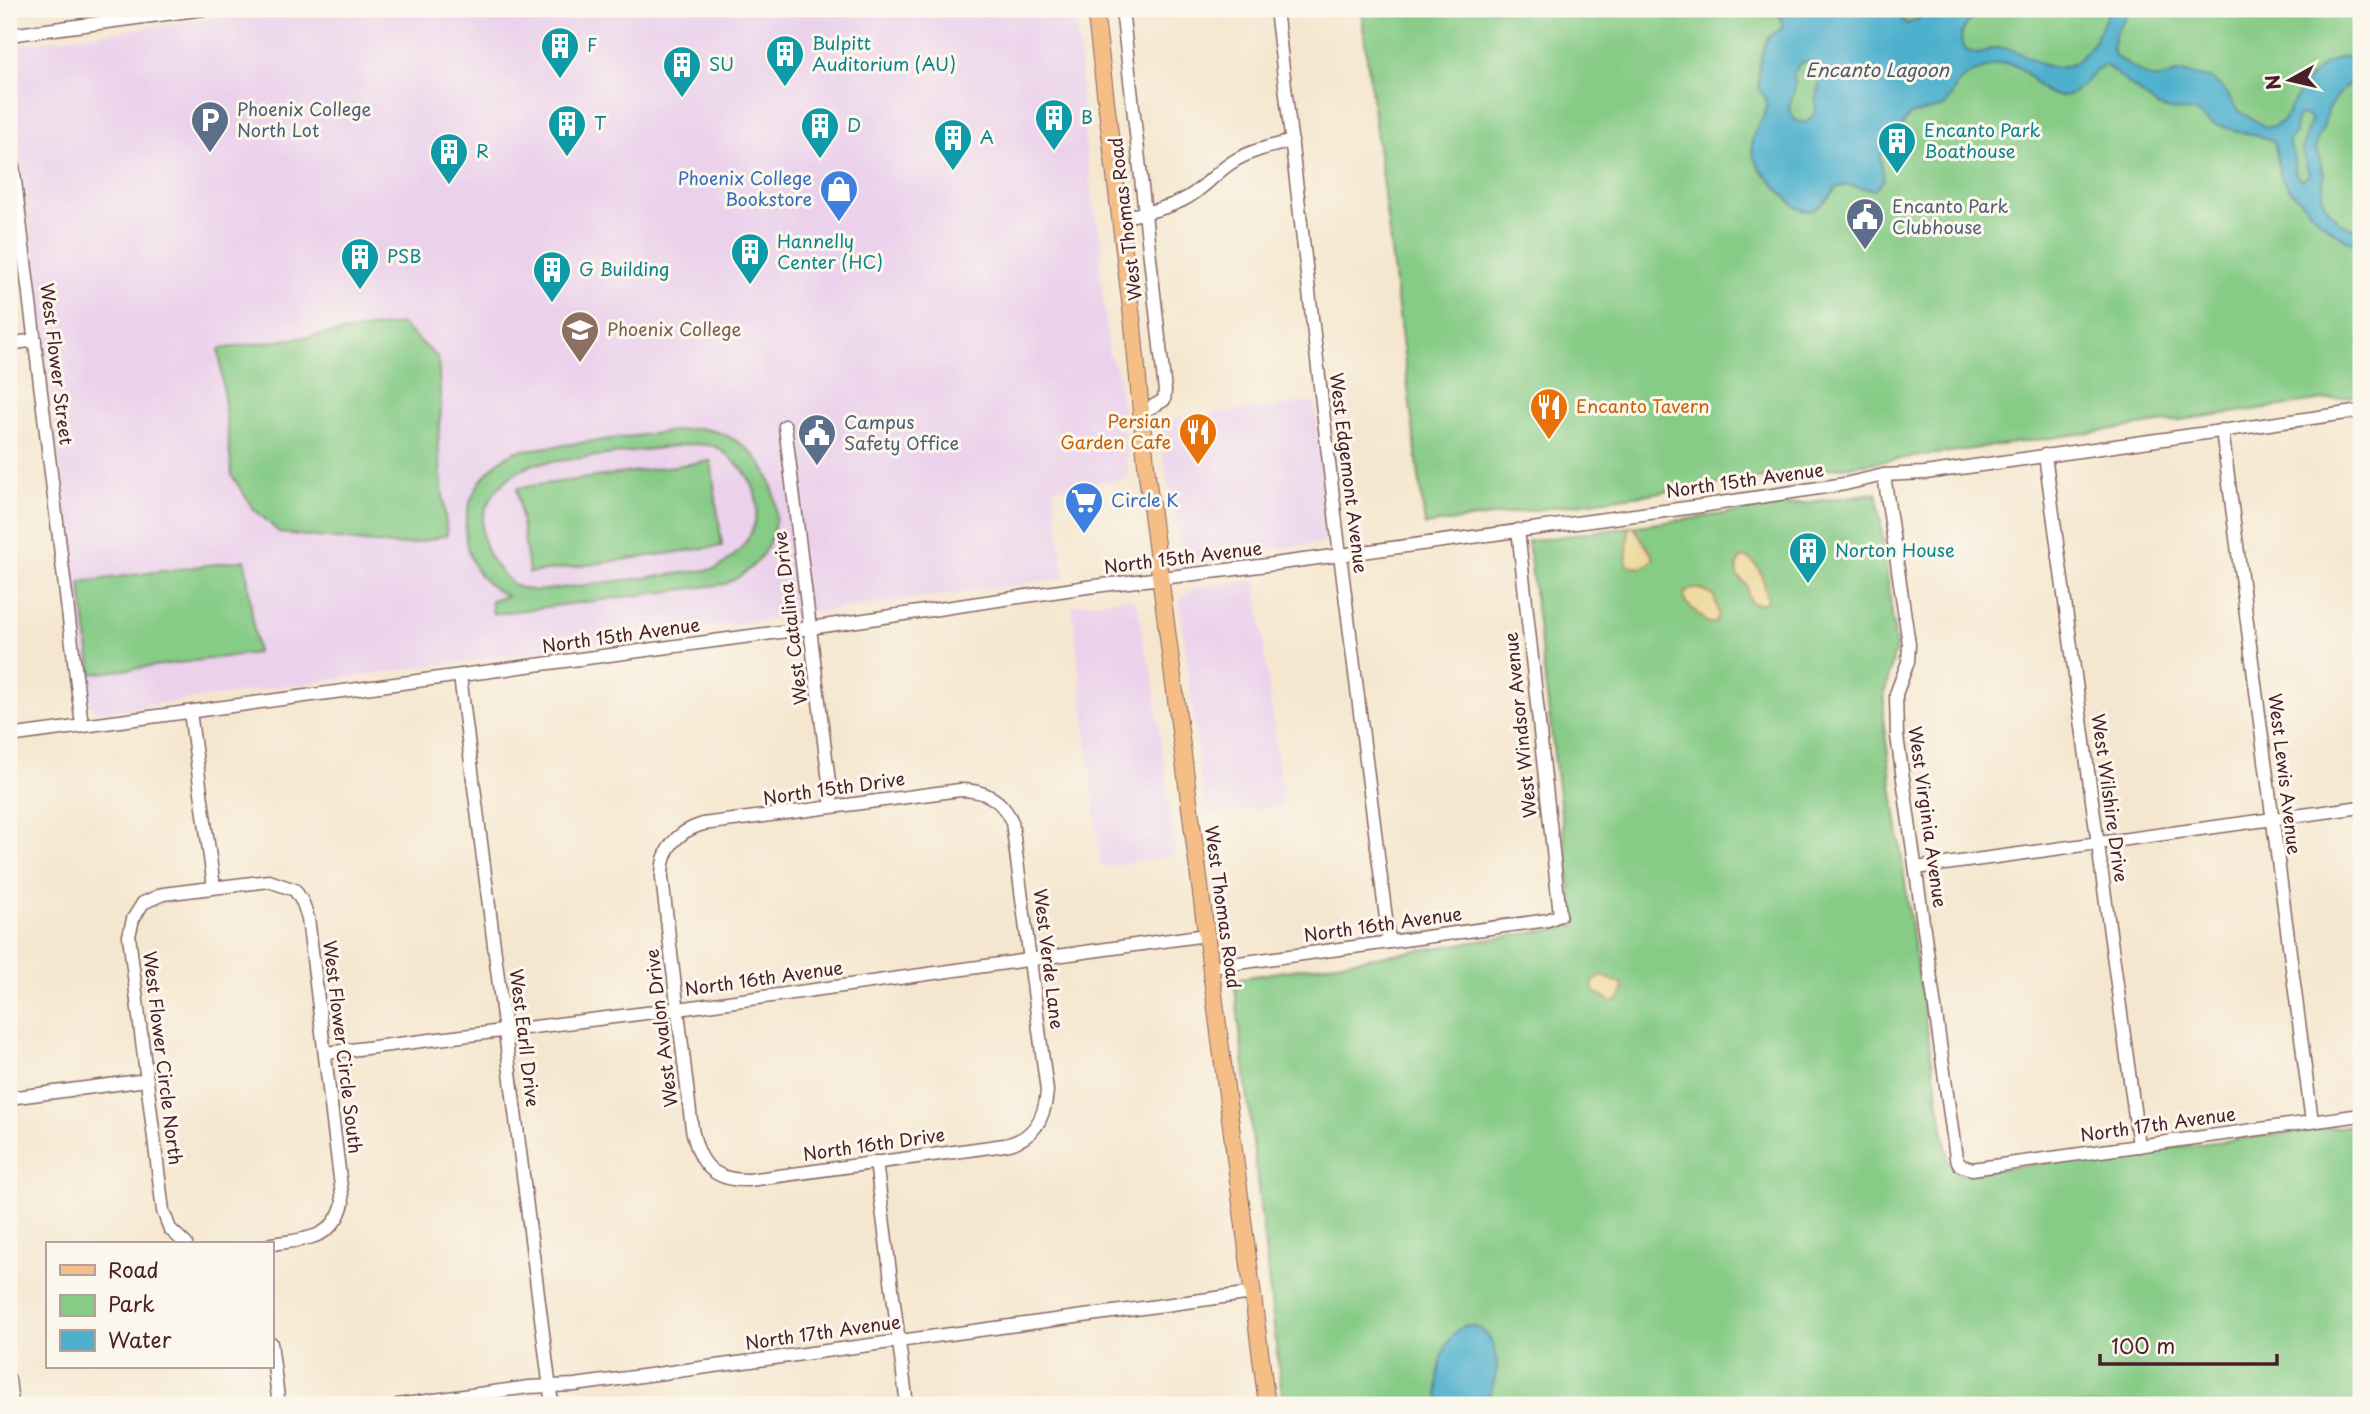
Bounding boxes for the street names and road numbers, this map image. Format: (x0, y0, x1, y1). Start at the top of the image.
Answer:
street label: West Thomas Road (1101, 136, 1148, 302)
street label: West Flower Street (34, 281, 81, 446)
street label: West Edgemont Avenue (1324, 371, 1375, 575)
street label: North 15th Avenue (1664, 455, 1826, 504)
street label: West Catalina Drive (765, 530, 814, 707)
street label: North 15th Avenue (1102, 533, 1264, 580)
street label: North 15th Avenue (540, 610, 702, 659)
street label: West Windsor Avenue (1496, 631, 1543, 819)
street label: West Lewis Avenue (2262, 692, 2309, 856)
street label: West Wilshire Drive (2085, 712, 2136, 884)
street label: West Virginia Avenue (1902, 724, 1955, 909)
street label: North 15th Drive (761, 764, 906, 811)
street label: West Thomas Road (1199, 824, 1248, 990)
street label: West Verde Lane (1027, 887, 1072, 1031)
street label: North 16th Avenue (1302, 899, 1464, 948)
street label: West Flower Circle South (317, 939, 370, 1155)
street label: West Avalon Drive (637, 947, 684, 1109)
street label: West Flower Circle North (137, 949, 190, 1166)
street label: North 16th Avenue (683, 953, 845, 1002)
street label: West Earll Drive (504, 967, 547, 1108)
street label: North 17th Avenue (2078, 1099, 2237, 1148)
street label: North 16th Drive (801, 1120, 947, 1167)
street label: North 17th Avenue (743, 1307, 902, 1356)

